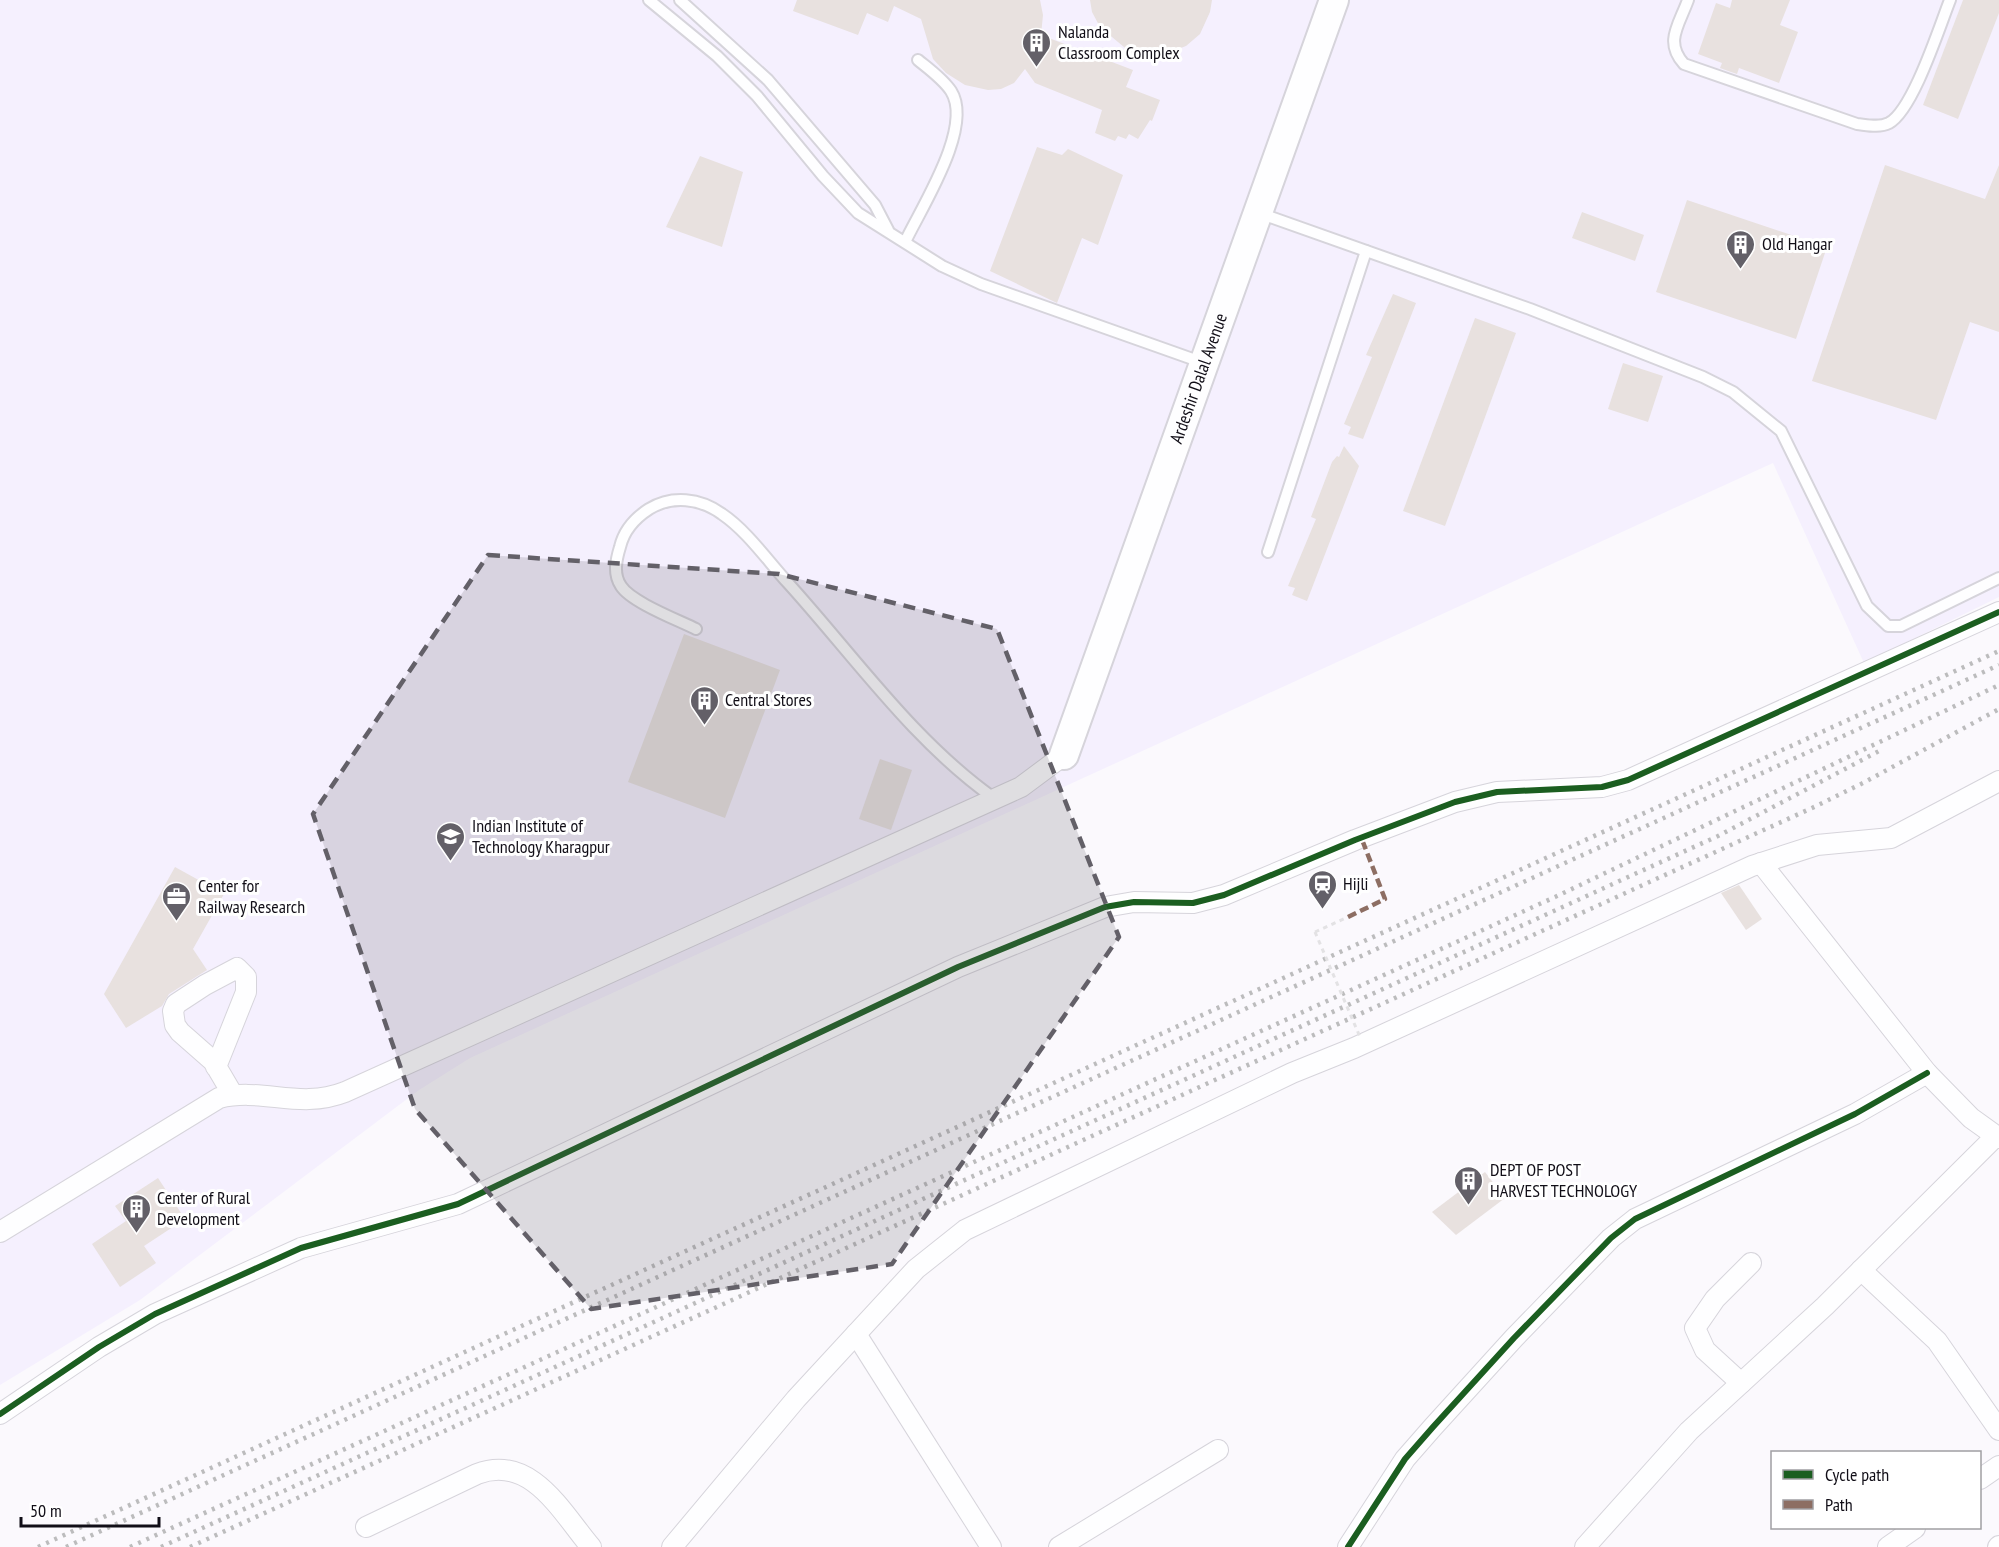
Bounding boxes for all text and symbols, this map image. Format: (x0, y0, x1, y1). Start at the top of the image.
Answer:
place label: Nalanda Classroom Complex (1058, 20, 1180, 64)
building icon: Nalanda Classroom Complex (1021, 26, 1053, 68)
building icon: Old Hangar (1725, 228, 1757, 270)
place label: Old Hangar (1762, 232, 1832, 255)
street label: Ardeshir Dalal Avenue (1164, 310, 1232, 446)
building icon: Central Stores (688, 684, 720, 726)
place label: Central Stores (725, 688, 812, 711)
place label: Indian Institute of Technology Kharagpur (472, 814, 610, 858)
school or university icon: Indian Institute of Technology Kharagpur (435, 820, 467, 862)
station icon: Hijli (1306, 868, 1338, 910)
place label: Hijli (1343, 872, 1369, 895)
place label: Center for Railway Research (198, 874, 305, 918)
office icon: Center for Railway Research (161, 880, 193, 922)
place label: DEPT OF POST HARVEST TECHNOLOGY (1490, 1158, 1638, 1202)
building icon: DEPT OF POST HARVEST TECHNOLOGY (1453, 1164, 1485, 1206)
place label: Center of Rural Development (157, 1186, 251, 1230)
building icon: Center of Rural Development (120, 1192, 152, 1234)
legend (1771, 1451, 1981, 1529)
text: Cycle path (1825, 1463, 1889, 1486)
scale bar (21, 1490, 159, 1528)
text: Path (1825, 1493, 1853, 1516)
text: 50 m (30, 1499, 62, 1522)

